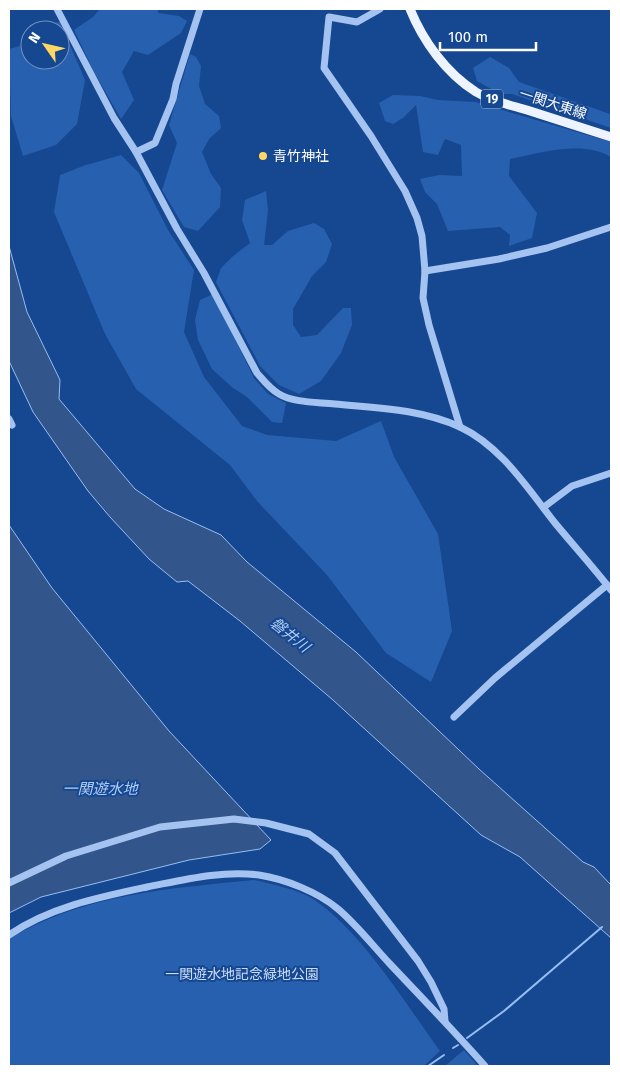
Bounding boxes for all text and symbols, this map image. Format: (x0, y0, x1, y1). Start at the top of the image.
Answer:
north arrow (20, 20, 70, 70)
scale bar (440, 20, 536, 52)
text: 100 m (448, 28, 488, 46)
text: N (25, 29, 44, 47)
street label: 一関大東線 (517, 85, 589, 123)
road number: 19 (481, 90, 503, 108)
place label: 青竹神社 (273, 148, 329, 165)
marker: 青竹神社 (257, 150, 269, 162)
water label: 磐井川 (267, 614, 315, 657)
water label: 一関遊水地 (62, 780, 139, 798)
park label: 一関遊水地記念緑地公園 (165, 966, 319, 983)

